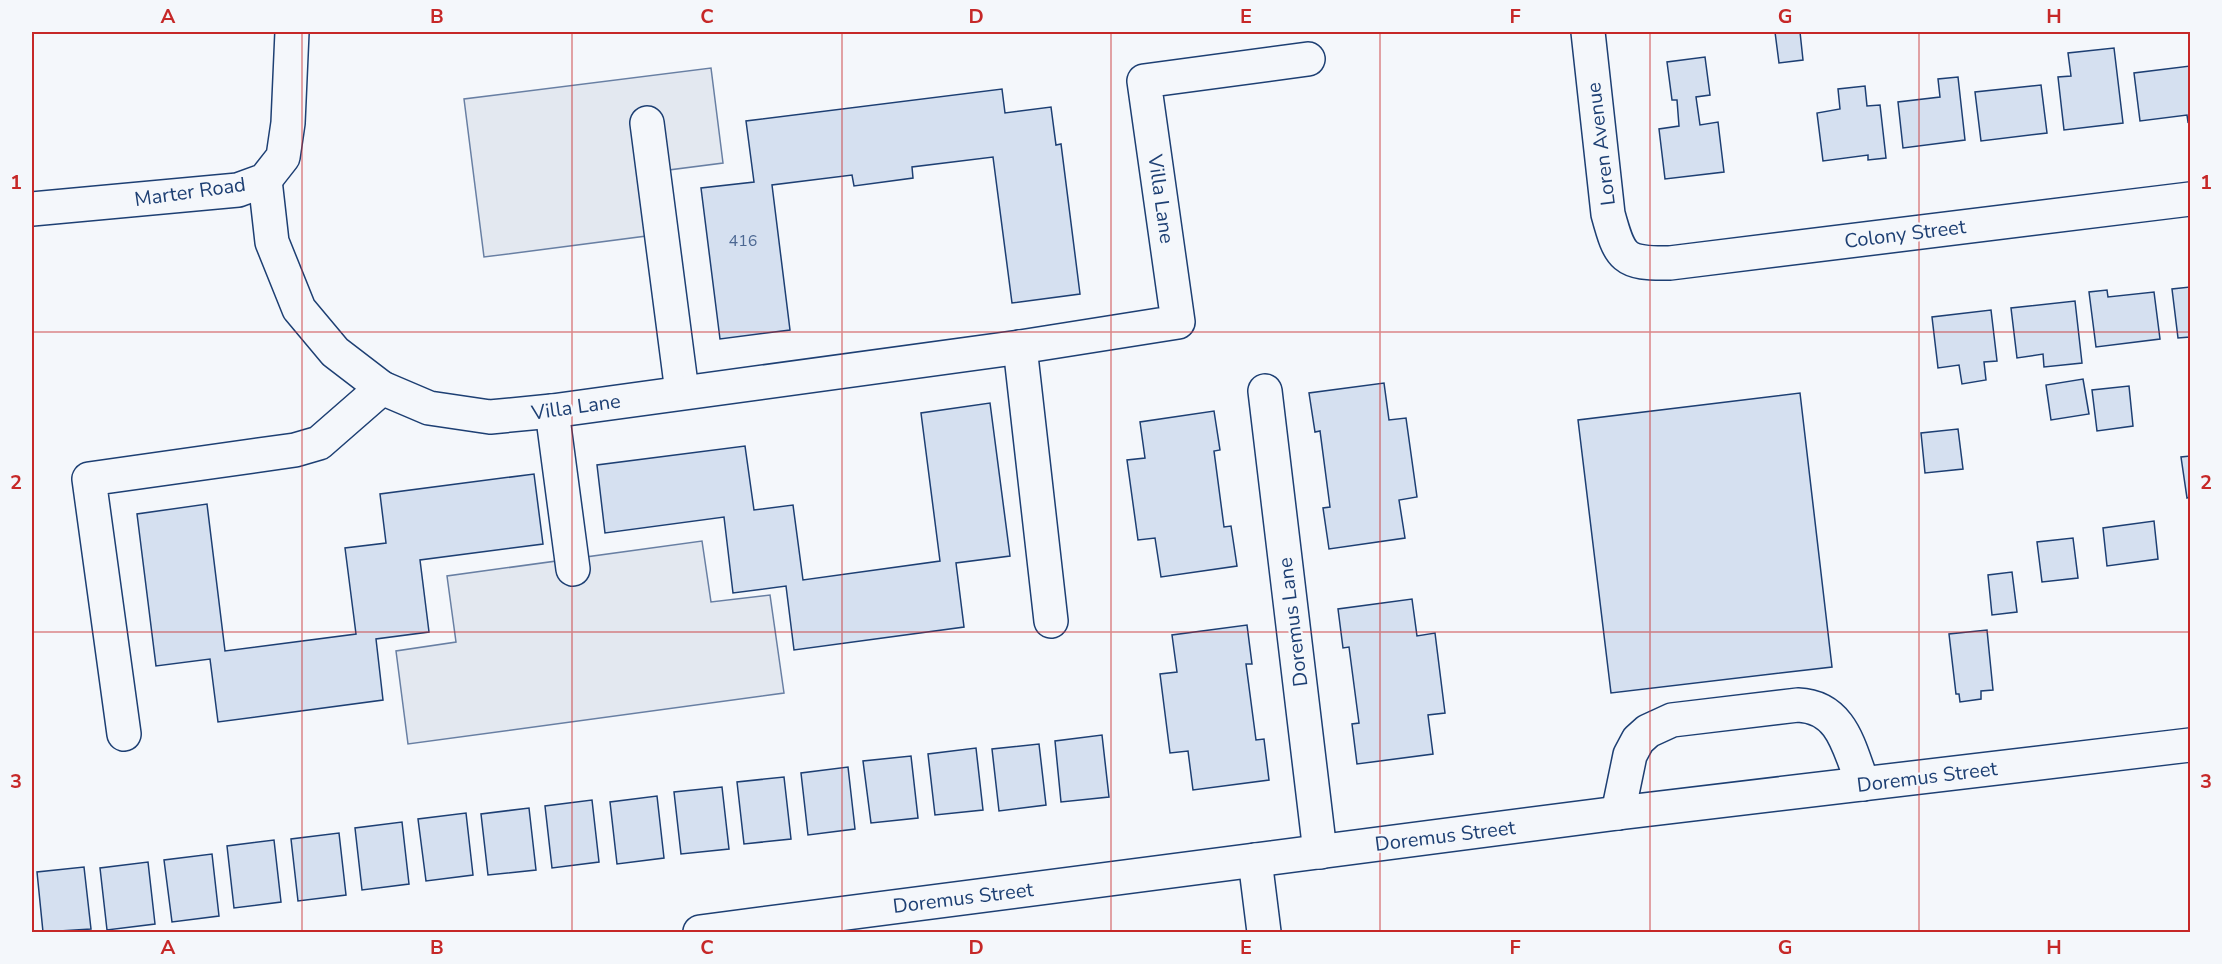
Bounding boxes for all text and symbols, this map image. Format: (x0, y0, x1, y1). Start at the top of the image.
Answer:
text: A (161, 3, 176, 30)
text: B (430, 3, 444, 30)
text: C (700, 3, 714, 30)
text: D (968, 3, 984, 30)
text: E (1240, 3, 1252, 30)
text: F (1509, 3, 1521, 30)
text: G (1778, 3, 1792, 30)
text: H (2046, 3, 2062, 30)
street label: Loren Avenue (1580, 81, 1622, 207)
street label: Villa Lane (1141, 152, 1181, 245)
text: 1 (10, 169, 22, 196)
text: 1 (2200, 169, 2212, 196)
street label: Marter Road (133, 171, 247, 213)
street label: Colony Street (1843, 213, 1968, 255)
house number: 416 (729, 230, 757, 252)
street label: Villa Lane (529, 387, 622, 427)
text: 2 (10, 469, 22, 496)
text: 2 (2200, 469, 2212, 496)
street label: Doremus Lane (1272, 556, 1314, 688)
street label: Doremus Street (1855, 755, 2000, 799)
text: 3 (10, 768, 22, 795)
text: 3 (2200, 768, 2212, 795)
street label: Doremus Street (1373, 814, 1518, 858)
street label: Doremus Street (891, 876, 1036, 920)
text: A (161, 934, 176, 961)
text: B (430, 934, 444, 961)
text: C (700, 934, 714, 961)
text: D (968, 934, 984, 961)
text: E (1240, 934, 1252, 961)
text: F (1509, 934, 1521, 961)
text: G (1778, 934, 1792, 961)
text: H (2046, 934, 2062, 961)

